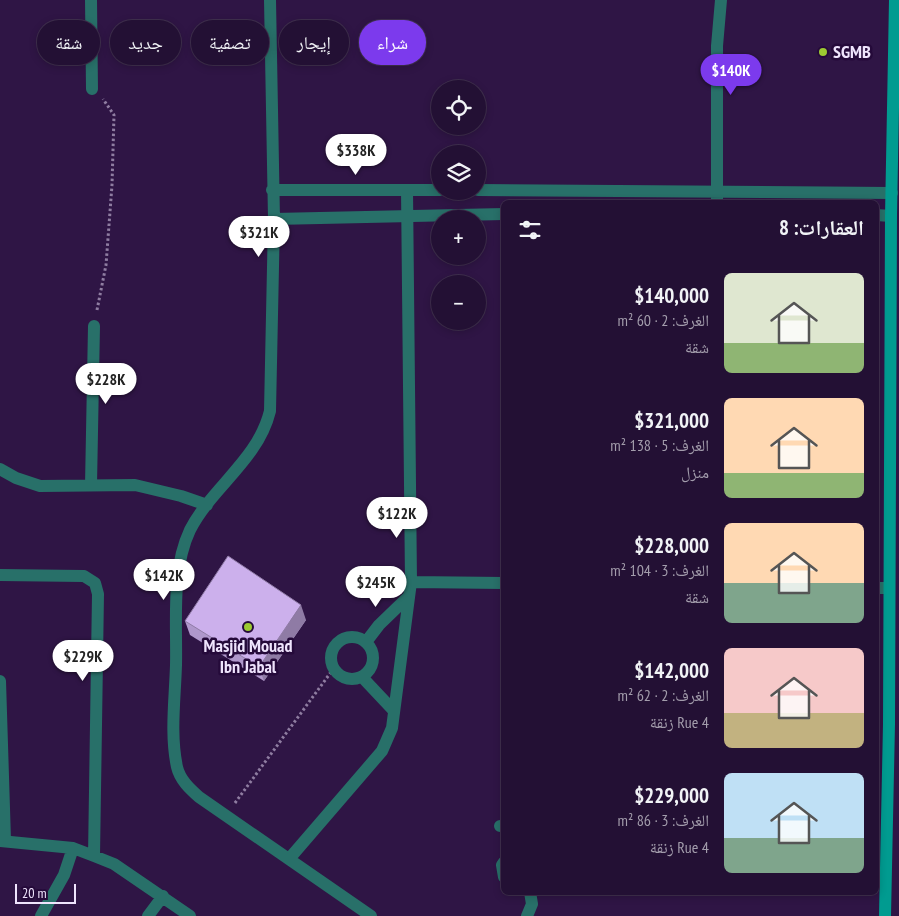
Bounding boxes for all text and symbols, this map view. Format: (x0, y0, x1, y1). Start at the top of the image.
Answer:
chip: شقة (37, 20, 100, 65)
chip: جديد (110, 20, 181, 65)
chip: تصفية (191, 20, 269, 65)
chip: إيجار (279, 20, 349, 65)
chip: شراء (359, 20, 426, 65)
place label: SGMB (833, 40, 871, 63)
marker: SGMB (817, 46, 829, 58)
pin: $140K (696, 54, 766, 96)
text: $140K (712, 60, 750, 80)
map controls (431, 80, 486, 330)
button: locate (431, 80, 486, 135)
pin: $338K (321, 134, 391, 176)
text: $338K (337, 140, 375, 160)
button: layers (431, 145, 486, 200)
button: + (431, 210, 486, 265)
text: العقارات: 8 (779, 214, 864, 241)
pin: $321K (224, 216, 294, 258)
icon: filters (516, 216, 544, 244)
text: $321K (240, 222, 278, 242)
button: − (431, 275, 486, 330)
text: $140,000 (634, 282, 709, 309)
icon: home (764, 293, 824, 353)
text: الغرف: 2 · 60 m² (618, 310, 709, 330)
text: شقة (685, 337, 709, 357)
pin: $228K (71, 362, 141, 405)
text: $228K (87, 369, 125, 389)
text: $321,000 (634, 407, 709, 434)
icon: home (764, 418, 824, 478)
text: الغرف: 5 · 138 m² (610, 435, 709, 455)
text: منزل (681, 462, 709, 482)
pin: $122K (362, 496, 432, 539)
text: $122K (378, 503, 416, 523)
text: $228,000 (634, 532, 709, 559)
icon: home (764, 543, 824, 603)
pin: $142K (129, 558, 199, 601)
text: الغرف: 3 · 104 m² (610, 560, 709, 580)
text: $142K (145, 565, 183, 585)
pin: $245K (341, 566, 411, 608)
text: $245K (357, 572, 395, 592)
text: شقة (685, 587, 709, 607)
marker: Masjid Mouad Ibn Jabal (242, 621, 254, 633)
place label: Masjid Mouad Ibn Jabal (204, 634, 292, 678)
pin: $229K (48, 640, 118, 682)
text: $229K (64, 646, 102, 666)
text: $142,000 (634, 657, 709, 684)
icon: home (764, 668, 824, 728)
text: الغرف: 2 · 62 m² (618, 685, 709, 705)
text: Rue 4 زنقة (650, 712, 709, 732)
text: $229,000 (634, 782, 709, 809)
icon: home (764, 793, 824, 853)
text: الغرف: 3 · 86 m² (618, 810, 709, 830)
text: Rue 4 زنقة (650, 837, 709, 857)
scale bar (15, 881, 76, 904)
text: 20 m (22, 884, 47, 902)

